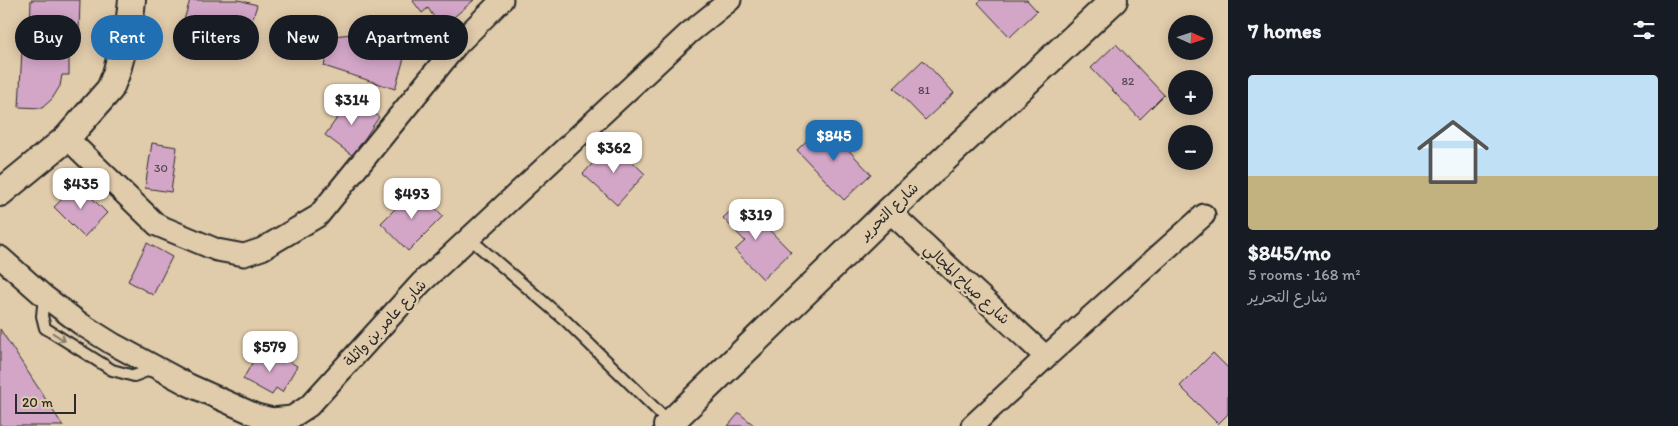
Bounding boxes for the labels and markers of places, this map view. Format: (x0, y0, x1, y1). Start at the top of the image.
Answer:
pin: $314 (322, 84, 382, 126)
pin: $845 (804, 120, 864, 162)
pin: $362 (584, 132, 644, 174)
pin: $435 (51, 168, 111, 210)
pin: $493 (382, 178, 442, 220)
pin: $319 (726, 198, 786, 241)
pin: $579 (240, 330, 300, 373)

